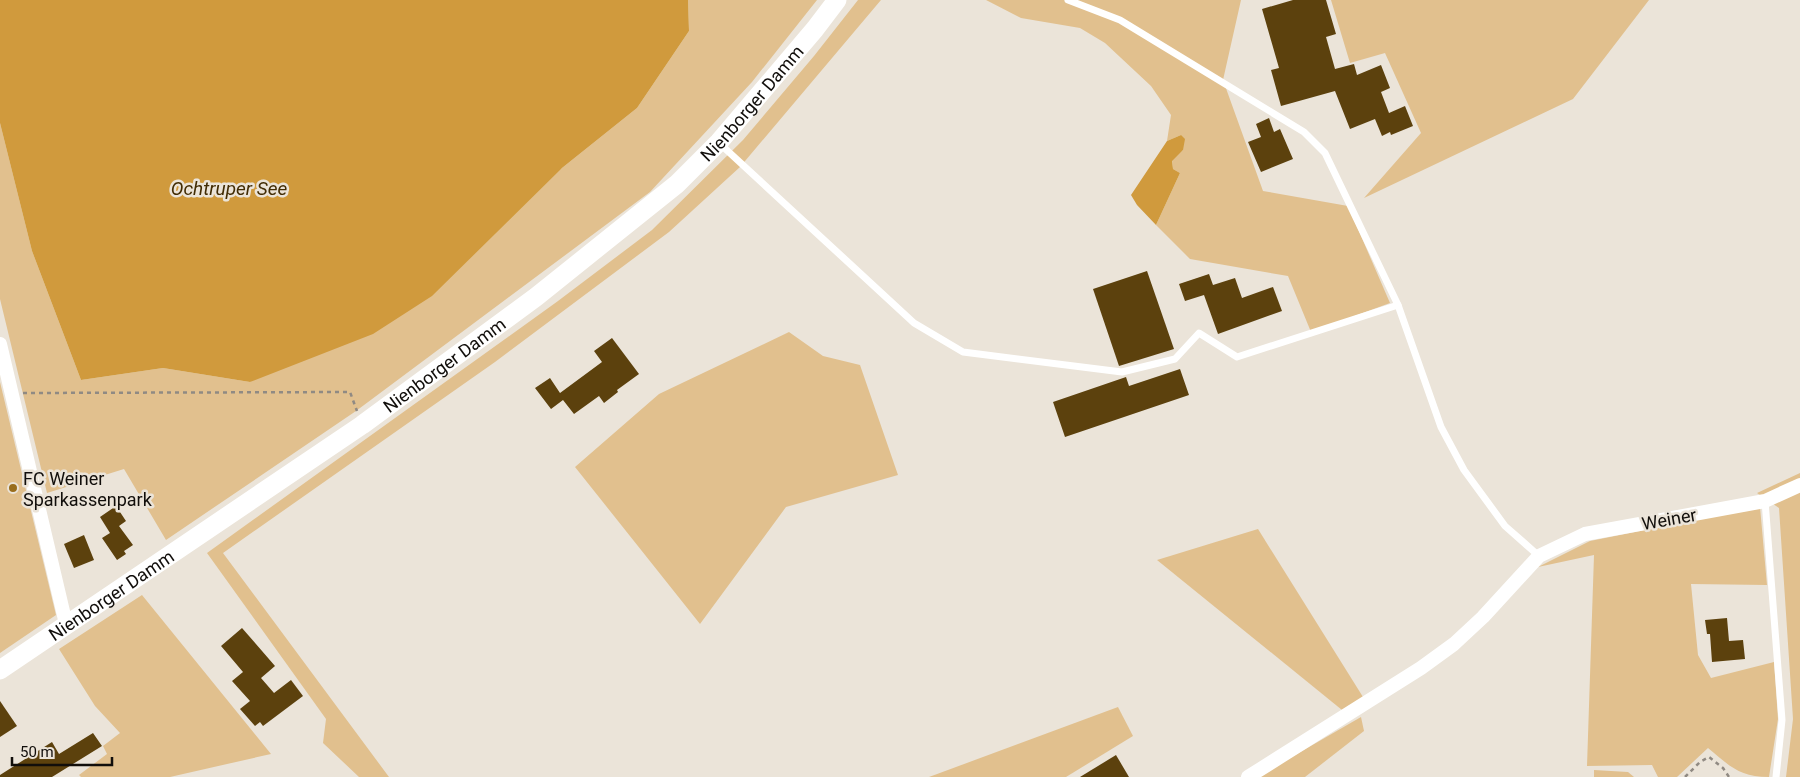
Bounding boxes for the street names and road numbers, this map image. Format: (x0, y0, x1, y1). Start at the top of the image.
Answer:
street label: Nienborger Damm (696, 41, 807, 165)
street label: Nienborger Damm (379, 313, 509, 416)
street label: Weiner (1640, 504, 1698, 534)
street label: Nienborger Damm (44, 545, 178, 645)

